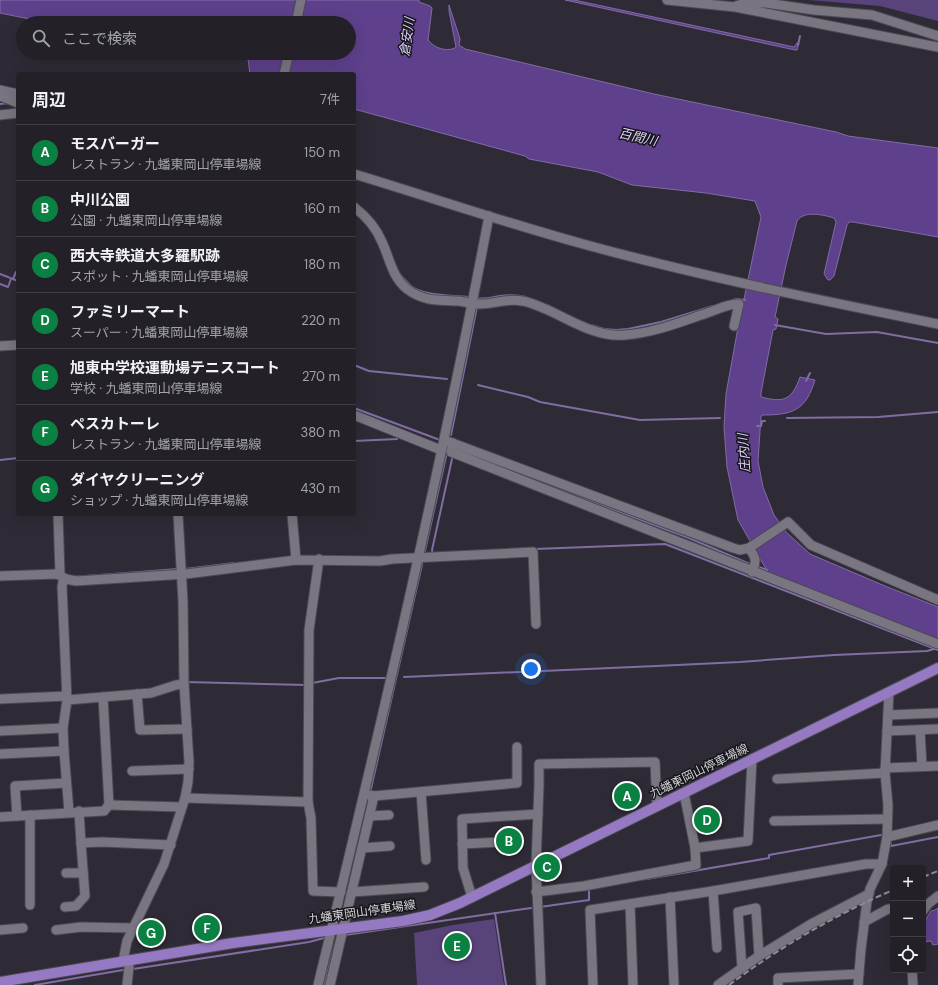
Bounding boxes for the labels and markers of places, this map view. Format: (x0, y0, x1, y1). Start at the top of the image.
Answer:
pin: A (614, 781, 640, 811)
pin: D (694, 805, 720, 835)
pin: B (496, 826, 522, 856)
pin: C (534, 852, 560, 882)
pin: F (194, 913, 220, 943)
pin: G (138, 918, 164, 948)
pin: E (444, 931, 470, 961)

